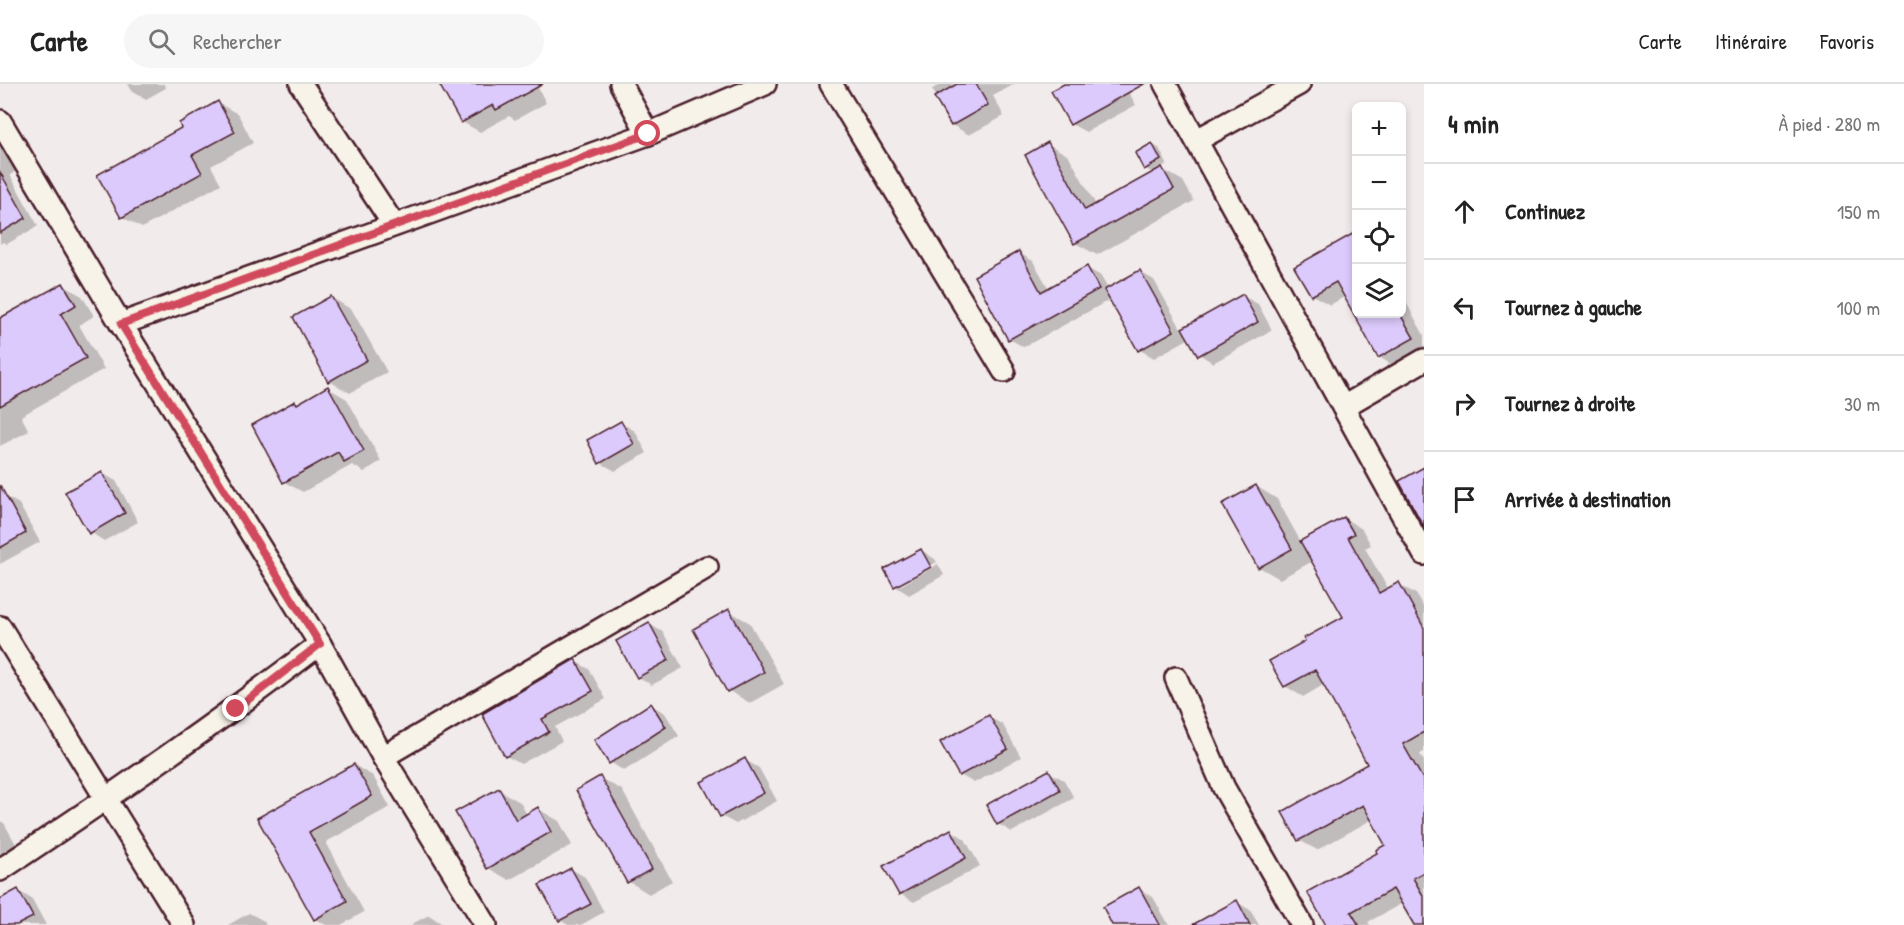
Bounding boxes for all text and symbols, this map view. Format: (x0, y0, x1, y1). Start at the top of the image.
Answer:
search box (124, 14, 544, 68)
text: Carte (30, 22, 88, 60)
icon: search (145, 25, 178, 58)
text: Rechercher (193, 26, 282, 56)
text: Carte (1639, 27, 1682, 56)
text: Itinéraire (1715, 27, 1787, 56)
text: Favoris (1820, 27, 1874, 56)
map controls (1352, 102, 1406, 318)
button: + (1352, 102, 1406, 156)
text: 4 min (1448, 106, 1499, 141)
text: À pied · 280 m (1778, 110, 1880, 137)
route start (634, 120, 660, 146)
button: − (1352, 156, 1406, 210)
icon: ahead (1448, 195, 1481, 228)
text: Continuez (1505, 196, 1585, 226)
text: 150 m (1837, 198, 1880, 225)
button: locate (1352, 210, 1406, 264)
button: layers (1352, 264, 1406, 318)
icon: left (1448, 291, 1481, 324)
text: Tournez à gauche (1505, 292, 1642, 322)
text: 100 m (1837, 294, 1880, 321)
icon: right (1448, 387, 1481, 420)
text: Tournez à droite (1505, 388, 1635, 418)
text: 30 m (1844, 390, 1880, 417)
icon: arrive (1448, 483, 1481, 516)
text: Arrivée à destination (1505, 484, 1671, 514)
route end (222, 695, 248, 721)

